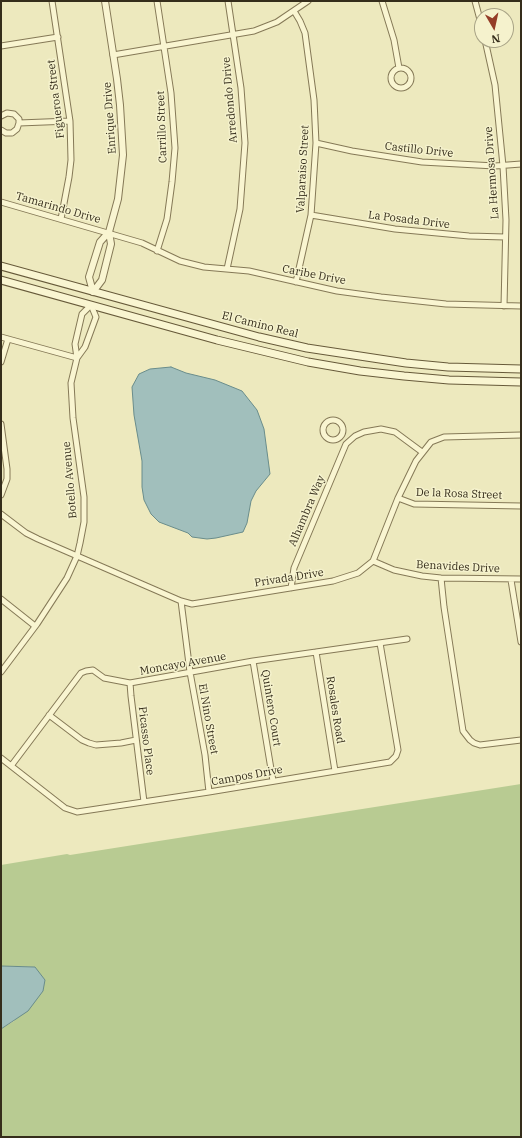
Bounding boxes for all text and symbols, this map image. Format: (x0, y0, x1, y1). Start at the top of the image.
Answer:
north arrow (474, 8, 514, 48)
text: N (490, 31, 501, 46)
street label: Arredondo Drive (220, 56, 240, 144)
street label: Figueroa Street (45, 59, 67, 139)
street label: Enrique Drive (101, 82, 119, 154)
street label: Carrillo Street (154, 91, 170, 163)
street label: Valparaiso Street (294, 125, 312, 213)
street label: La Hermosa Drive (482, 126, 502, 220)
street label: Castillo Drive (384, 140, 454, 160)
street label: Tamarindo Drive (14, 190, 102, 226)
street label: La Posada Drive (367, 208, 451, 232)
street label: Caribe Drive (281, 262, 347, 288)
street label: El Camino Real (220, 309, 300, 341)
street label: Botello Avenue (60, 441, 80, 519)
street label: Alhambra Way (286, 474, 328, 548)
street label: De la Rosa Street (416, 486, 502, 502)
street label: Benavides Drive (416, 558, 500, 576)
street label: Privada Drive (253, 566, 325, 590)
street label: Moncayo Avenue (139, 650, 227, 678)
street label: Quintero Court (258, 669, 284, 747)
street label: Rosales Road (323, 675, 347, 745)
street label: El Nino Street (195, 683, 221, 755)
street label: Picasso Place (135, 706, 157, 776)
street label: Campos Drive (210, 763, 284, 789)

